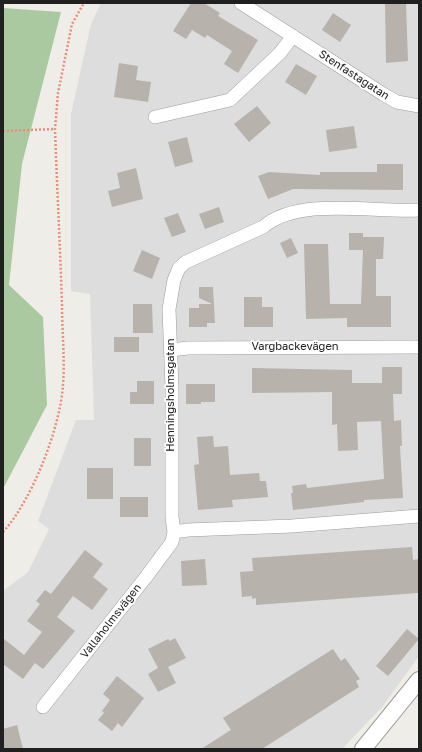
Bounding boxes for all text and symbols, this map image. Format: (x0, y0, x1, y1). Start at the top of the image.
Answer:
street label: Stenfastagatan (316, 47, 392, 103)
street label: Henningsholmsgatan (164, 338, 178, 452)
street label: Vargbackevägen (251, 340, 339, 354)
street label: Vallaholmsvägen (78, 581, 144, 661)

